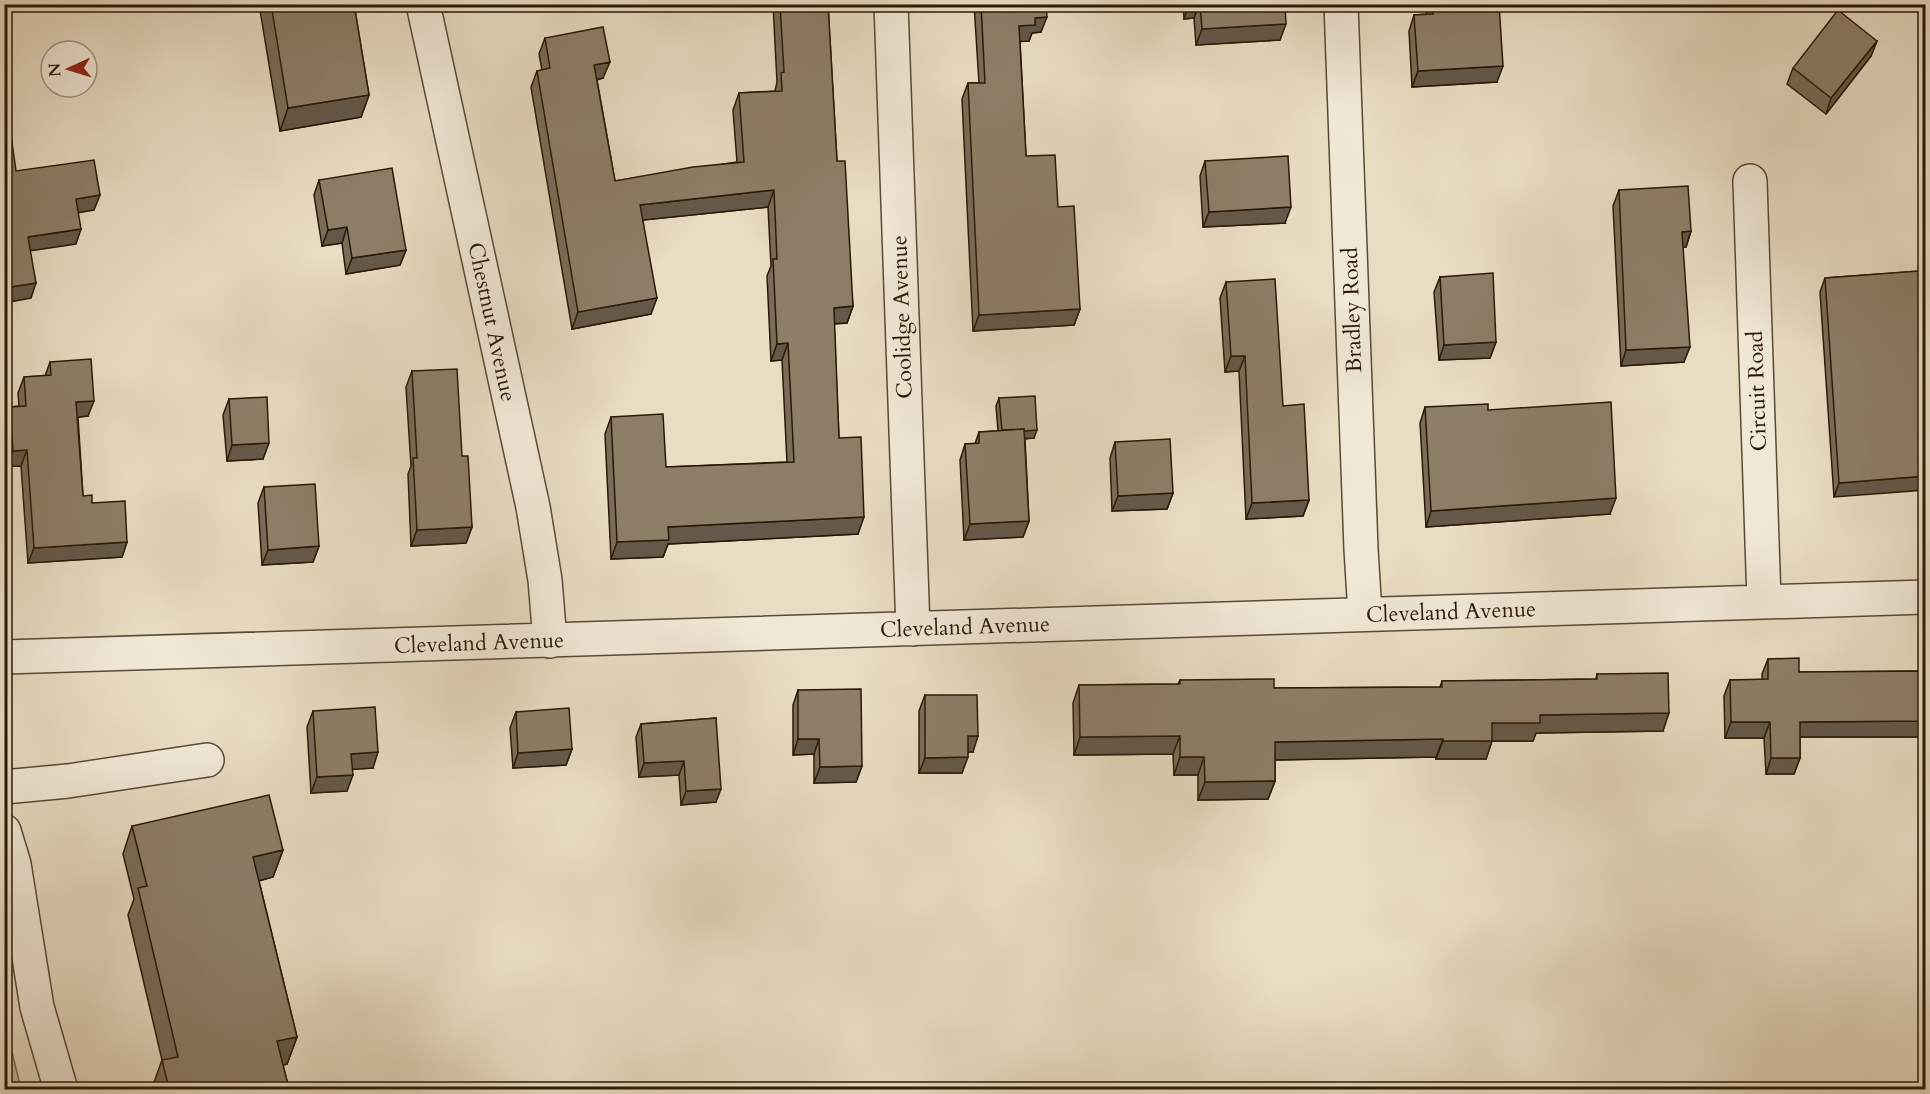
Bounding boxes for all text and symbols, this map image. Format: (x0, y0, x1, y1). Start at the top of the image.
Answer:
north arrow (39, 39, 99, 99)
text: N (44, 62, 66, 78)
street label: Coolidge Avenue (884, 235, 920, 399)
street label: Chestnut Avenue (460, 240, 524, 404)
street label: Bradley Road (1335, 246, 1369, 373)
street label: Circuit Road (1740, 330, 1774, 452)
street label: Cleveland Avenue (1365, 594, 1537, 630)
street label: Cleveland Avenue (879, 609, 1051, 645)
street label: Cleveland Avenue (393, 625, 565, 661)

